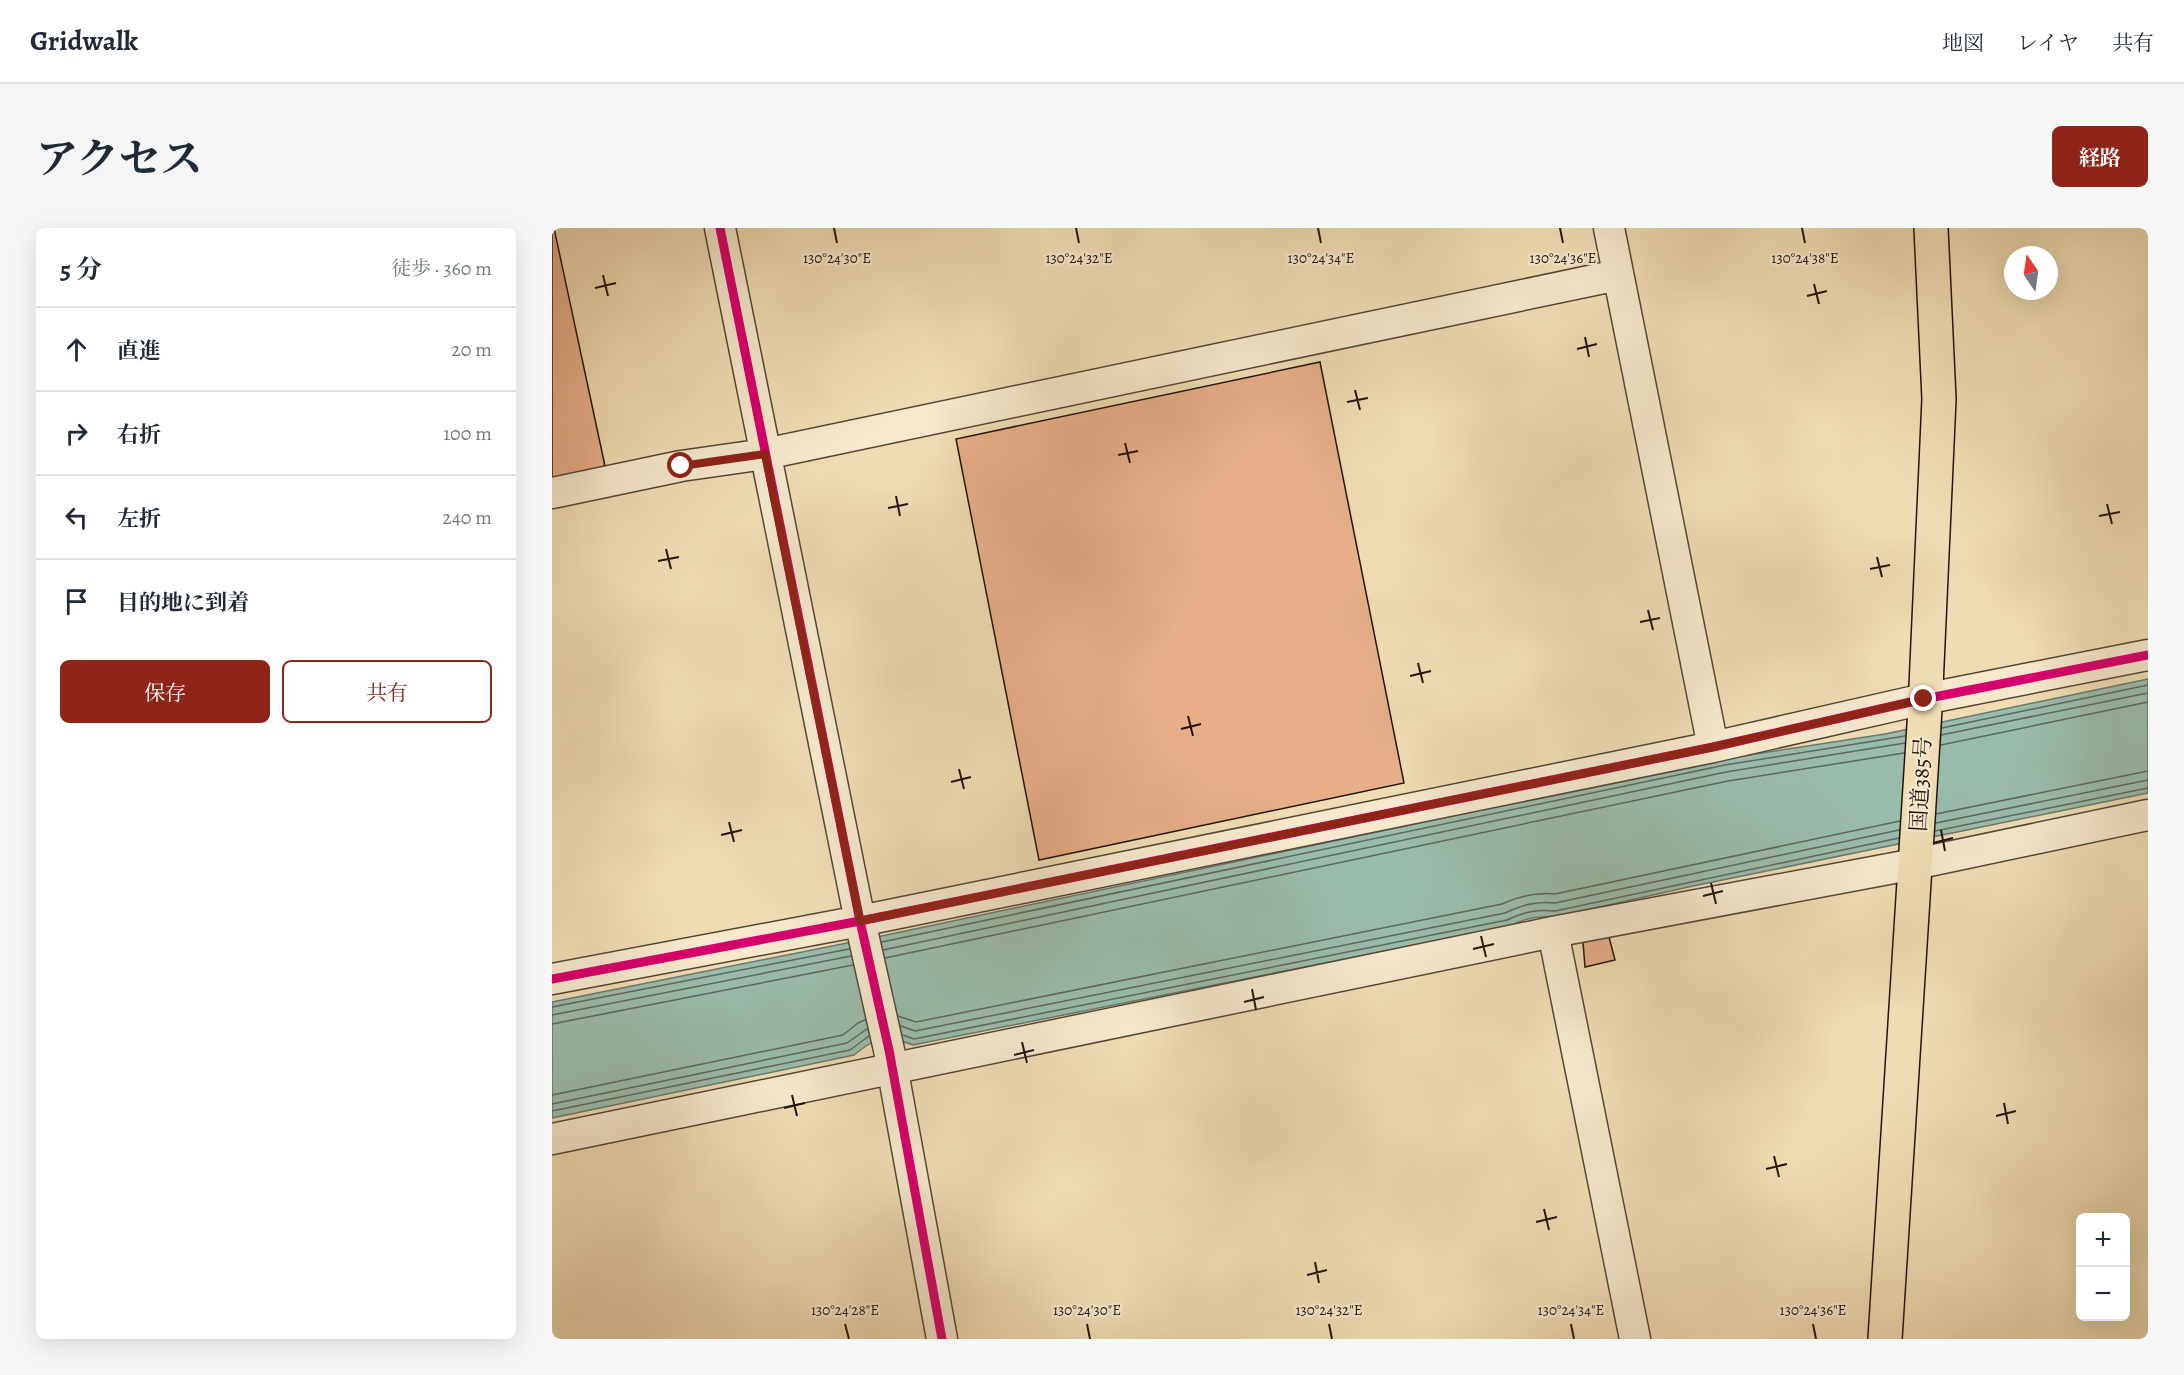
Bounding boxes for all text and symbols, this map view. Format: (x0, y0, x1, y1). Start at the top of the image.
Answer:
text: Gridwalk (30, 22, 138, 60)
text: 地図 (1942, 29, 1984, 57)
text: レイヤ (2017, 29, 2079, 57)
text: 共有 (2112, 29, 2154, 57)
button: 経路 (2052, 126, 2148, 187)
text: アクセス (36, 130, 203, 187)
north arrow (2004, 246, 2058, 300)
text: 130°24'30"E (803, 248, 871, 268)
text: 130°24'32"E (1045, 248, 1113, 268)
text: 130°24'34"E (1288, 248, 1354, 268)
text: 130°24'36"E (1530, 248, 1596, 268)
text: 130°24'38"E (1771, 248, 1839, 268)
text: 5 分 (60, 252, 102, 287)
text: 徒歩 · 360 m (391, 255, 492, 282)
icon: ahead (60, 333, 93, 366)
text: 直進 (117, 336, 161, 366)
text: 20 m (451, 336, 492, 363)
icon: right (60, 417, 93, 450)
text: 右折 (117, 420, 161, 450)
text: 100 m (443, 420, 492, 447)
route start (667, 452, 693, 478)
icon: left (60, 501, 93, 534)
text: 左折 (117, 504, 161, 534)
text: 240 m (442, 504, 492, 531)
icon: arrive (60, 585, 93, 618)
text: 目的地に到着 (117, 588, 249, 618)
button: 保存 (60, 660, 270, 723)
button: 共有 (282, 660, 492, 723)
route end (1910, 685, 1936, 711)
street label: 国道385号 (1904, 736, 1938, 832)
map controls (2076, 1213, 2130, 1321)
button: + (2076, 1213, 2130, 1267)
button: − (2076, 1267, 2130, 1321)
text: 130°24'28"E (811, 1300, 879, 1320)
text: 130°24'30"E (1053, 1300, 1121, 1320)
text: 130°24'32"E (1295, 1300, 1363, 1320)
text: 130°24'34"E (1538, 1300, 1604, 1320)
text: 130°24'36"E (1780, 1300, 1846, 1320)

